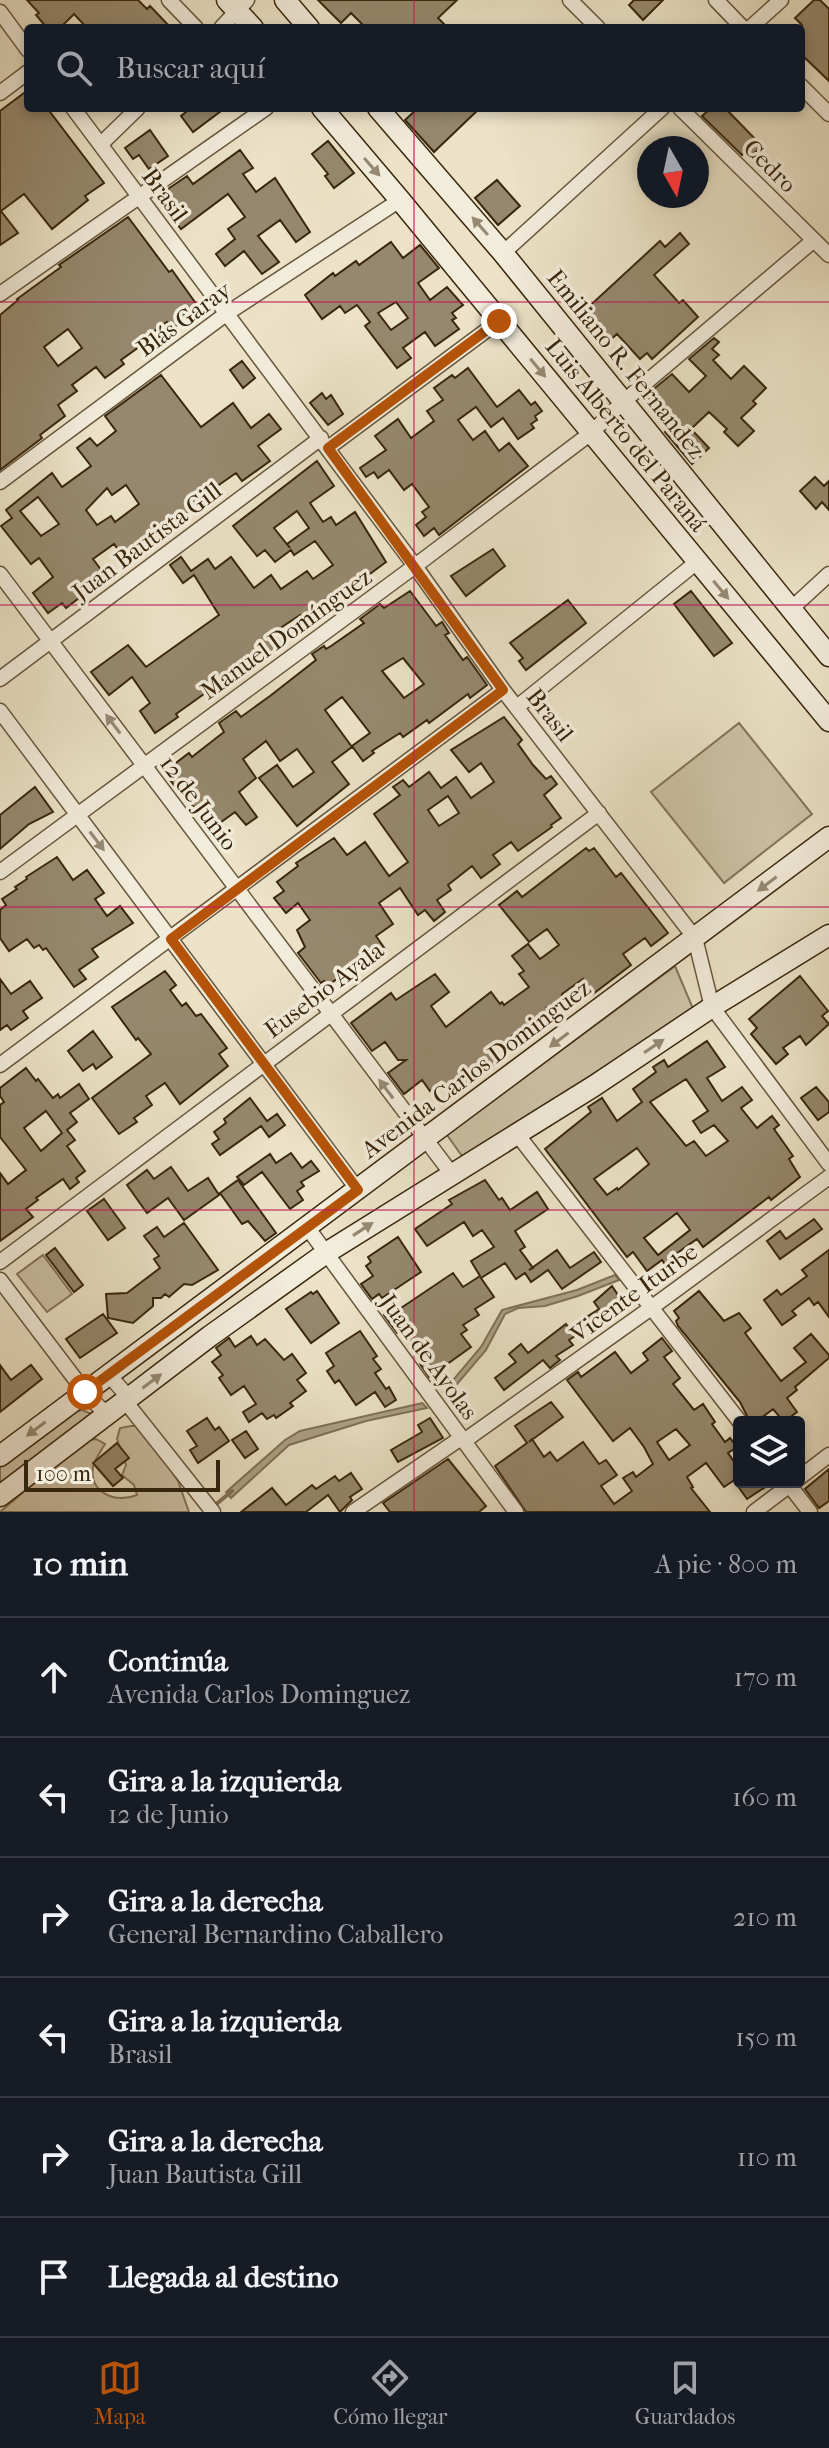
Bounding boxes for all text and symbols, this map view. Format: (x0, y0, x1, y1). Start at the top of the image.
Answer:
search box (24, 24, 805, 112)
icon: search (52, 46, 96, 90)
text: Buscar aquí (116, 51, 265, 86)
street label: Cedro (738, 134, 802, 198)
north arrow (637, 136, 709, 208)
one-way arrow (363, 158, 381, 177)
street label: Brasil (136, 163, 194, 228)
one-way arrow (472, 217, 489, 237)
street label: Emiliano R. Fernandez (541, 264, 711, 464)
street label: Blás Garay (132, 275, 237, 362)
route end (481, 303, 517, 339)
street label: Luis Alberto del Paraná (540, 333, 713, 538)
one-way arrow (529, 358, 546, 378)
street label: Juan Bautista Gill (65, 476, 227, 607)
street label: Manuel Domínguez (195, 562, 377, 705)
one-way arrow (712, 580, 729, 600)
street label: Brasil (521, 683, 580, 747)
one-way arrow (105, 714, 121, 735)
street label: 12 de Junio (154, 750, 244, 856)
one-way arrow (88, 831, 104, 851)
one-way arrow (757, 875, 777, 891)
street label: Eusebio Ayala (259, 936, 390, 1044)
street label: Avenida Carlos Dominguez (355, 974, 596, 1165)
one-way arrow (548, 1031, 569, 1047)
one-way arrow (643, 1039, 664, 1054)
one-way arrow (379, 1079, 395, 1099)
one-way arrow (352, 1222, 373, 1237)
street label: Vicente Iturbe (564, 1237, 703, 1349)
street label: Juan de Ayolas (373, 1287, 484, 1425)
route start (67, 1374, 103, 1410)
one-way arrow (142, 1374, 162, 1390)
map controls (733, 1416, 805, 1488)
button: layers (733, 1416, 805, 1488)
one-way arrow (25, 1421, 46, 1436)
scale bar (24, 1456, 220, 1492)
text: 100 m (36, 1461, 91, 1487)
text: 10 min (32, 1544, 128, 1584)
text: A pie · 800 m (655, 1549, 797, 1580)
text: Continúa (108, 1644, 228, 1679)
icon: ahead (32, 1655, 76, 1699)
text: 170 m (734, 1662, 797, 1693)
text: Avenida Carlos Dominguez (108, 1679, 410, 1710)
text: Gira a la izquierda (108, 1764, 341, 1799)
icon: left (32, 1775, 76, 1819)
text: 160 m (732, 1782, 797, 1813)
text: 12 de Junio (108, 1799, 229, 1830)
text: Gira a la derecha (108, 1884, 323, 1919)
icon: right (32, 1895, 76, 1939)
text: 210 m (733, 1902, 797, 1933)
text: General Bernardino Caballero (108, 1919, 444, 1950)
text: Gira a la izquierda (108, 2004, 341, 2039)
icon: left (32, 2015, 76, 2059)
text: 150 m (735, 2022, 797, 2053)
text: Brasil (108, 2039, 172, 2070)
text: Gira a la derecha (108, 2124, 323, 2159)
icon: right (32, 2135, 76, 2179)
text: 110 m (737, 2142, 797, 2173)
text: Juan Bautista Gill (108, 2159, 302, 2190)
icon: arrive (32, 2255, 76, 2299)
text: Llegada al destino (108, 2260, 338, 2295)
tab: Mapa (94, 2356, 146, 2430)
tab: Cómo llegar (333, 2356, 447, 2430)
tab: Guardados (635, 2356, 735, 2430)

